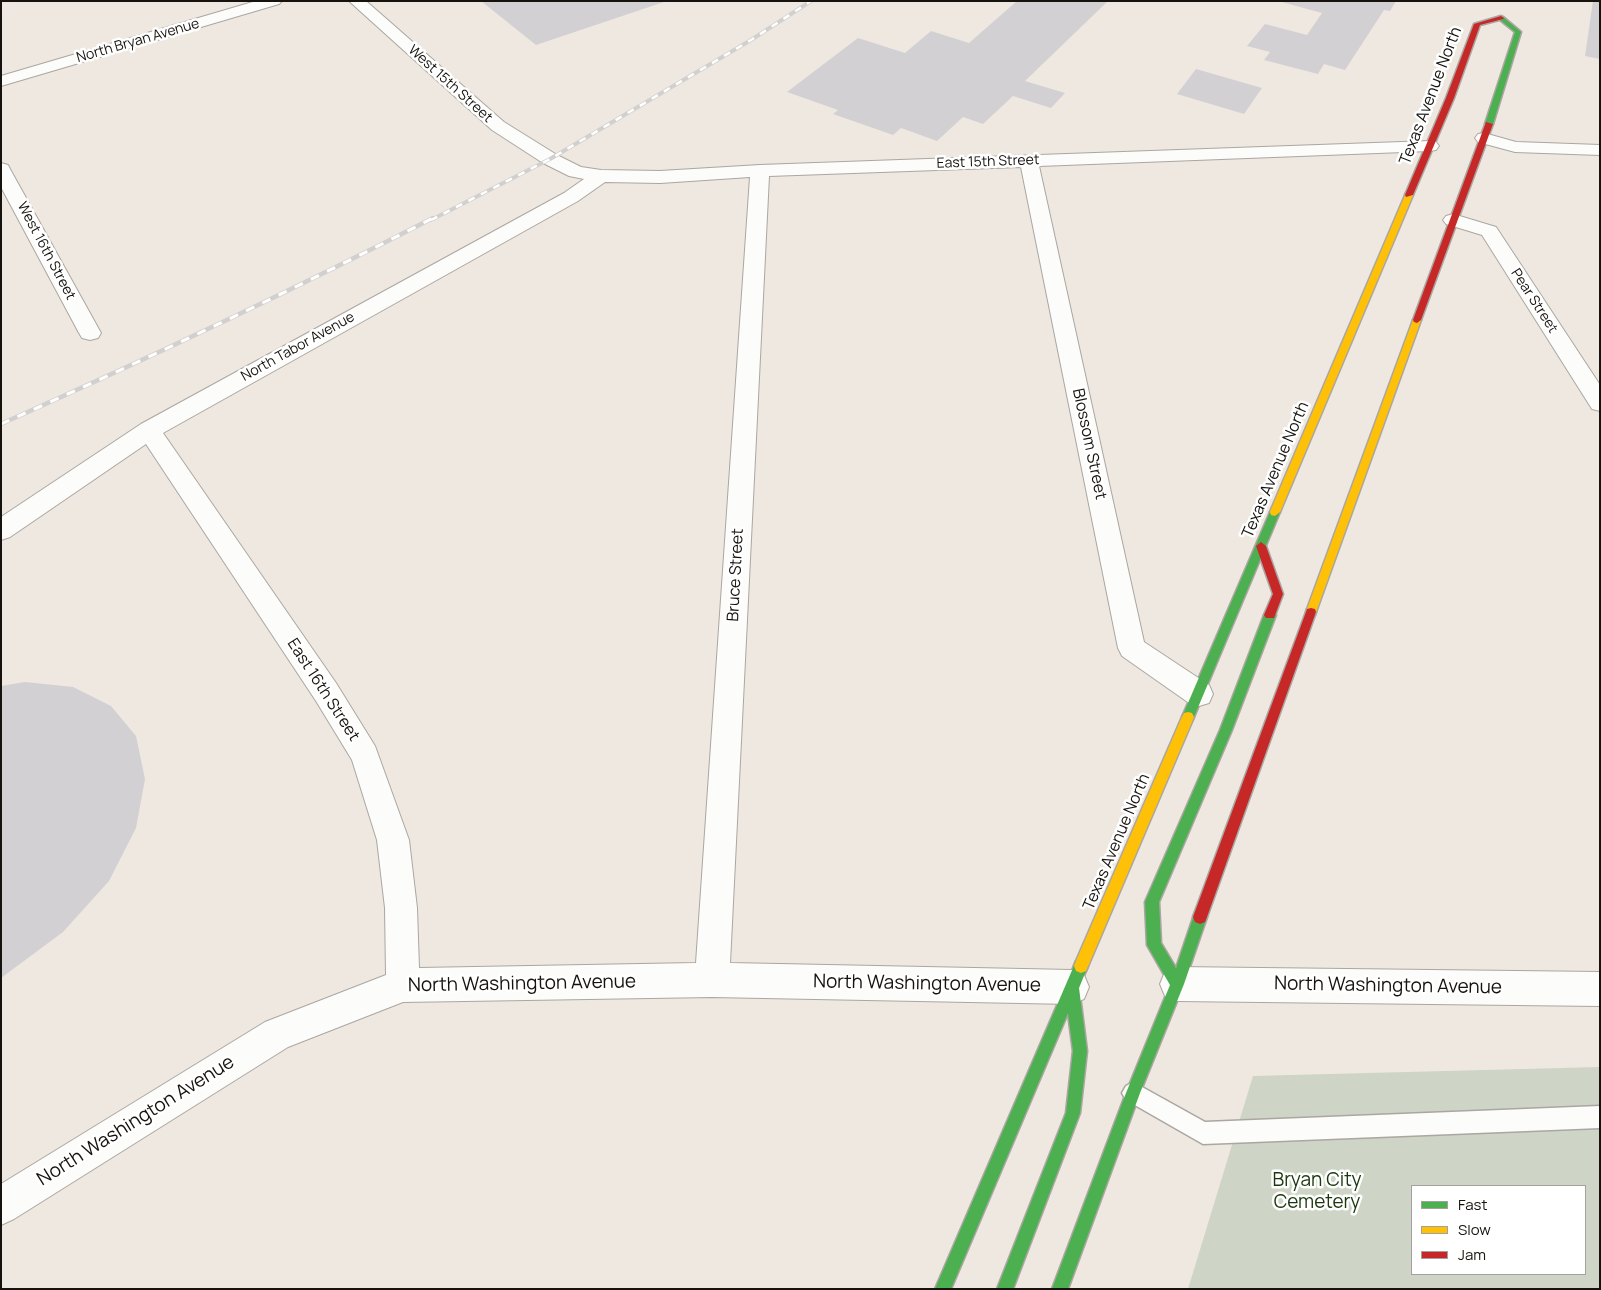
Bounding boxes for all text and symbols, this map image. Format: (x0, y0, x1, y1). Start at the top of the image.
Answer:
street label: North Bryan Avenue (75, 15, 201, 67)
street label: Texas Avenue North (1396, 24, 1466, 168)
street label: West 15th Street (404, 42, 496, 126)
street label: East 15th Street (936, 152, 1040, 172)
street label: West 16th Street (13, 199, 79, 303)
street label: Pear Street (1507, 266, 1561, 336)
street label: North Tabor Avenue (238, 309, 358, 385)
street label: Blossom Street (1068, 387, 1110, 501)
street label: Texas Avenue North (1239, 399, 1313, 541)
street label: Bruce Street (724, 528, 748, 622)
street label: East 16th Street (283, 635, 363, 745)
street label: Texas Avenue North (1080, 771, 1154, 913)
street label: North Washington Avenue (408, 971, 636, 997)
street label: North Washington Avenue (813, 971, 1041, 997)
street label: North Washington Avenue (1274, 973, 1502, 999)
street label: North Washington Avenue (33, 1051, 239, 1191)
park label: Bryan City Cemetery (1272, 1170, 1362, 1214)
legend (1411, 1185, 1586, 1275)
text: Fast (1458, 1194, 1487, 1215)
text: Slow (1458, 1219, 1491, 1240)
text: Jam (1458, 1244, 1486, 1265)

